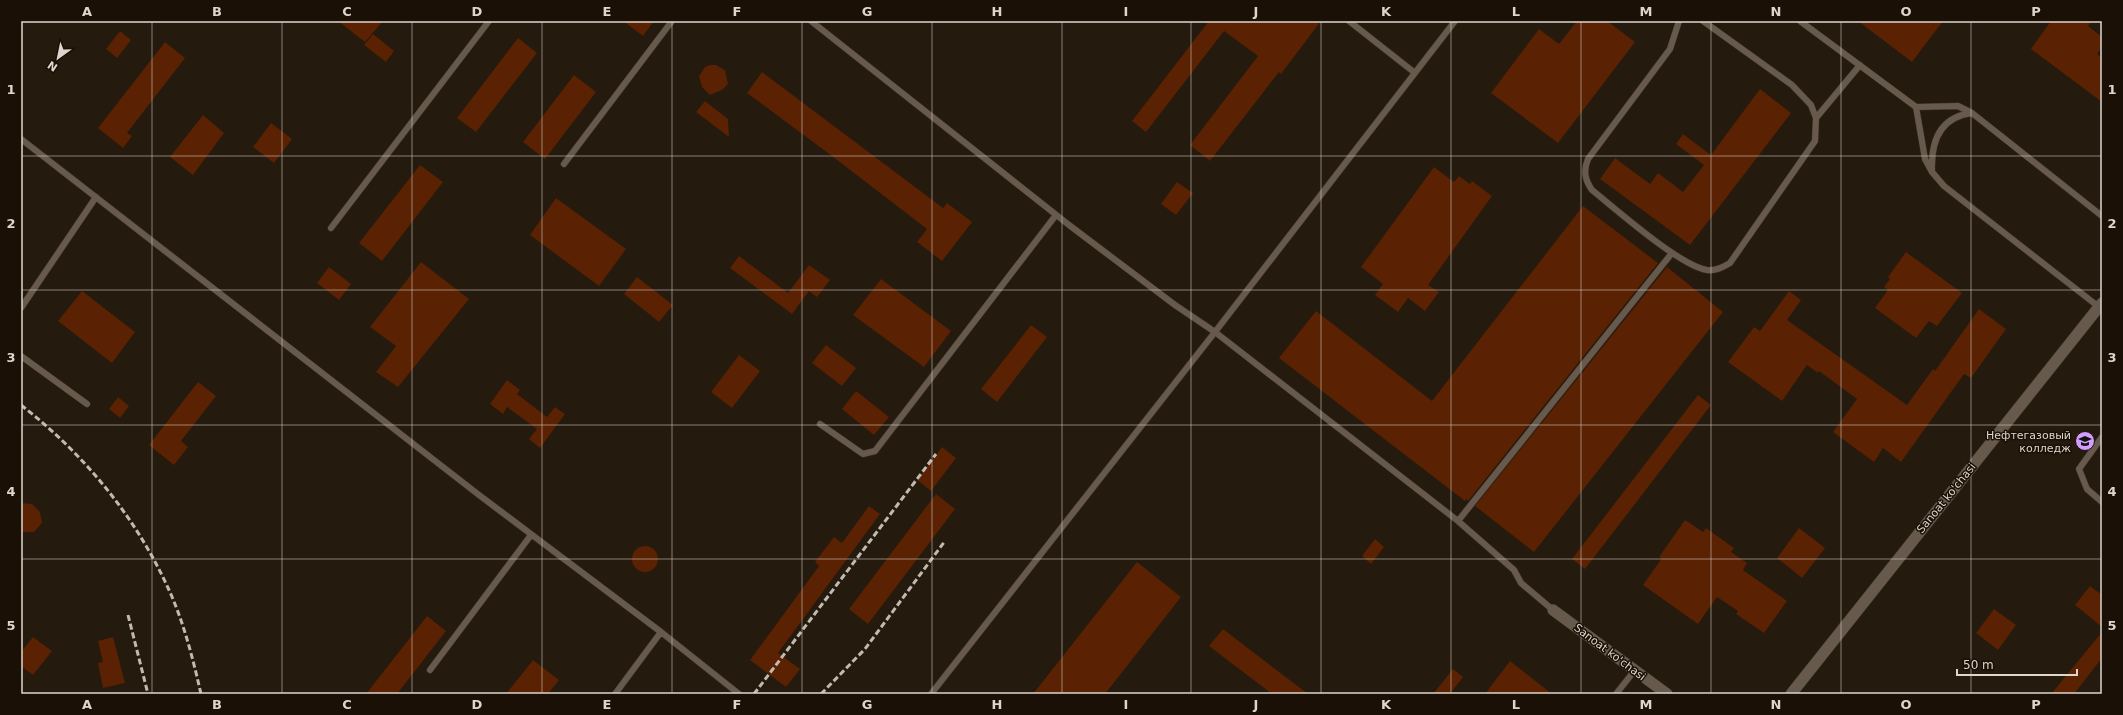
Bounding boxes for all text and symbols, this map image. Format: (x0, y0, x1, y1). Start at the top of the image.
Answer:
text: A (82, 4, 92, 19)
text: B (212, 4, 222, 19)
text: C (342, 4, 352, 19)
text: D (472, 4, 483, 19)
text: E (603, 4, 611, 19)
text: F (733, 4, 741, 19)
text: G (862, 4, 872, 19)
text: H (992, 4, 1002, 19)
text: I (1124, 4, 1128, 19)
text: J (1253, 4, 1258, 19)
text: K (1381, 4, 1392, 19)
text: L (1512, 4, 1520, 19)
text: M (1640, 4, 1652, 19)
text: N (1771, 4, 1781, 19)
text: O (1900, 4, 1912, 19)
text: P (2031, 4, 2041, 19)
north arrow (38, 38, 78, 78)
text: N (45, 58, 60, 74)
text: 1 (6, 82, 16, 97)
text: 1 (2107, 82, 2117, 97)
text: 2 (6, 216, 16, 231)
text: 2 (2107, 216, 2117, 231)
text: 3 (6, 350, 16, 365)
text: 3 (2107, 350, 2117, 365)
place label: Нефтегазовый колледж (1986, 429, 2071, 455)
school or university icon: Нефтегазовый колледж (2074, 430, 2096, 452)
street label: Sanoat ko'chasi (1914, 461, 1979, 536)
text: 4 (6, 484, 16, 499)
text: 4 (2107, 484, 2117, 499)
text: 5 (6, 618, 16, 633)
text: 5 (2107, 618, 2117, 633)
street label: Sanoat ko'chasi (1571, 621, 1648, 684)
scale bar (1957, 651, 2077, 677)
text: 50 m (1963, 658, 1994, 672)
text: A (82, 697, 92, 712)
text: B (212, 697, 222, 712)
text: C (342, 697, 352, 712)
text: D (472, 697, 483, 712)
text: E (603, 697, 611, 712)
text: F (733, 697, 741, 712)
text: G (862, 697, 872, 712)
text: H (992, 697, 1002, 712)
text: I (1124, 697, 1128, 712)
text: J (1253, 697, 1258, 712)
text: K (1381, 697, 1392, 712)
text: L (1512, 697, 1520, 712)
text: M (1640, 697, 1652, 712)
text: N (1771, 697, 1781, 712)
text: O (1900, 697, 1912, 712)
text: P (2031, 697, 2041, 712)

